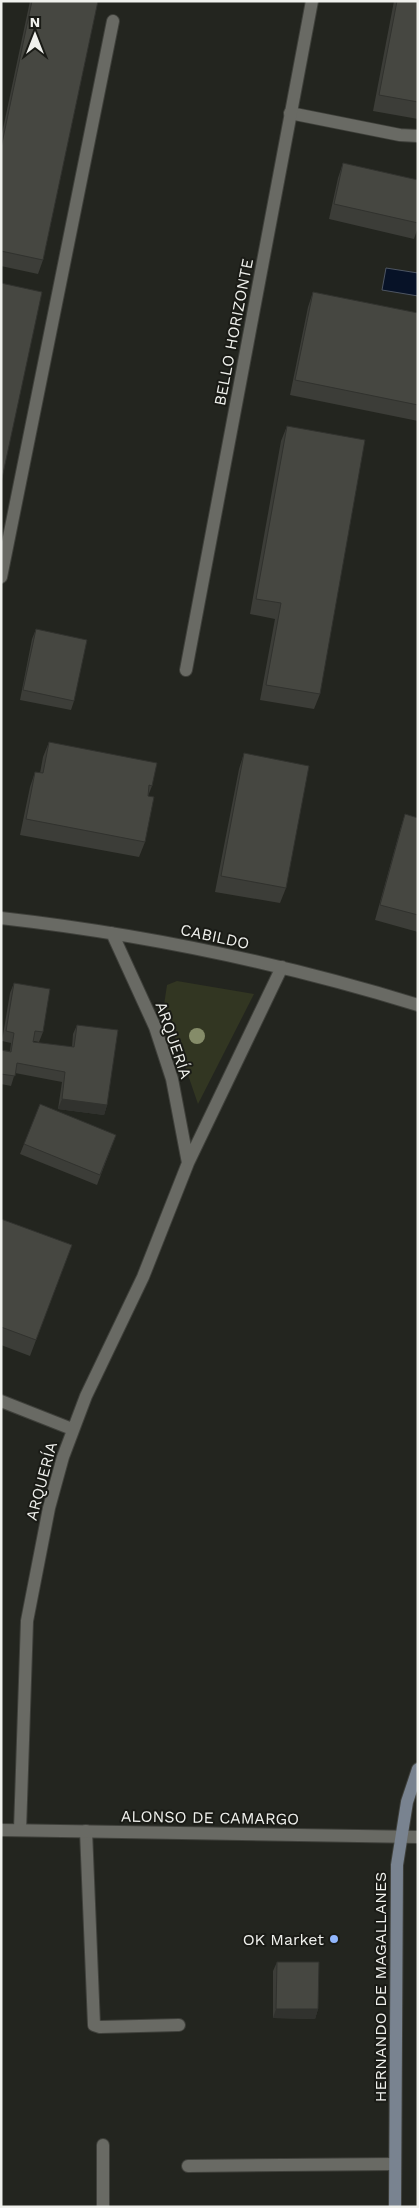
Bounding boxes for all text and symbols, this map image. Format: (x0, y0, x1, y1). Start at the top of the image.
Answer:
north arrow (10, 10, 60, 60)
text: N (30, 14, 40, 30)
street label: BELLO HORIZONTE (210, 257, 257, 407)
street label: CABILDO (179, 920, 251, 953)
street label: ARQUERÍA (151, 999, 196, 1082)
street label: ARQUERÍA (22, 1439, 61, 1522)
street label: ALONSO DE CAMARGO (121, 1806, 299, 1829)
street label: HERNANDO DE MAGALLANES (371, 1872, 390, 2102)
place label: OK Market (243, 1930, 324, 1949)
marker: OK Market (328, 1933, 340, 1945)

